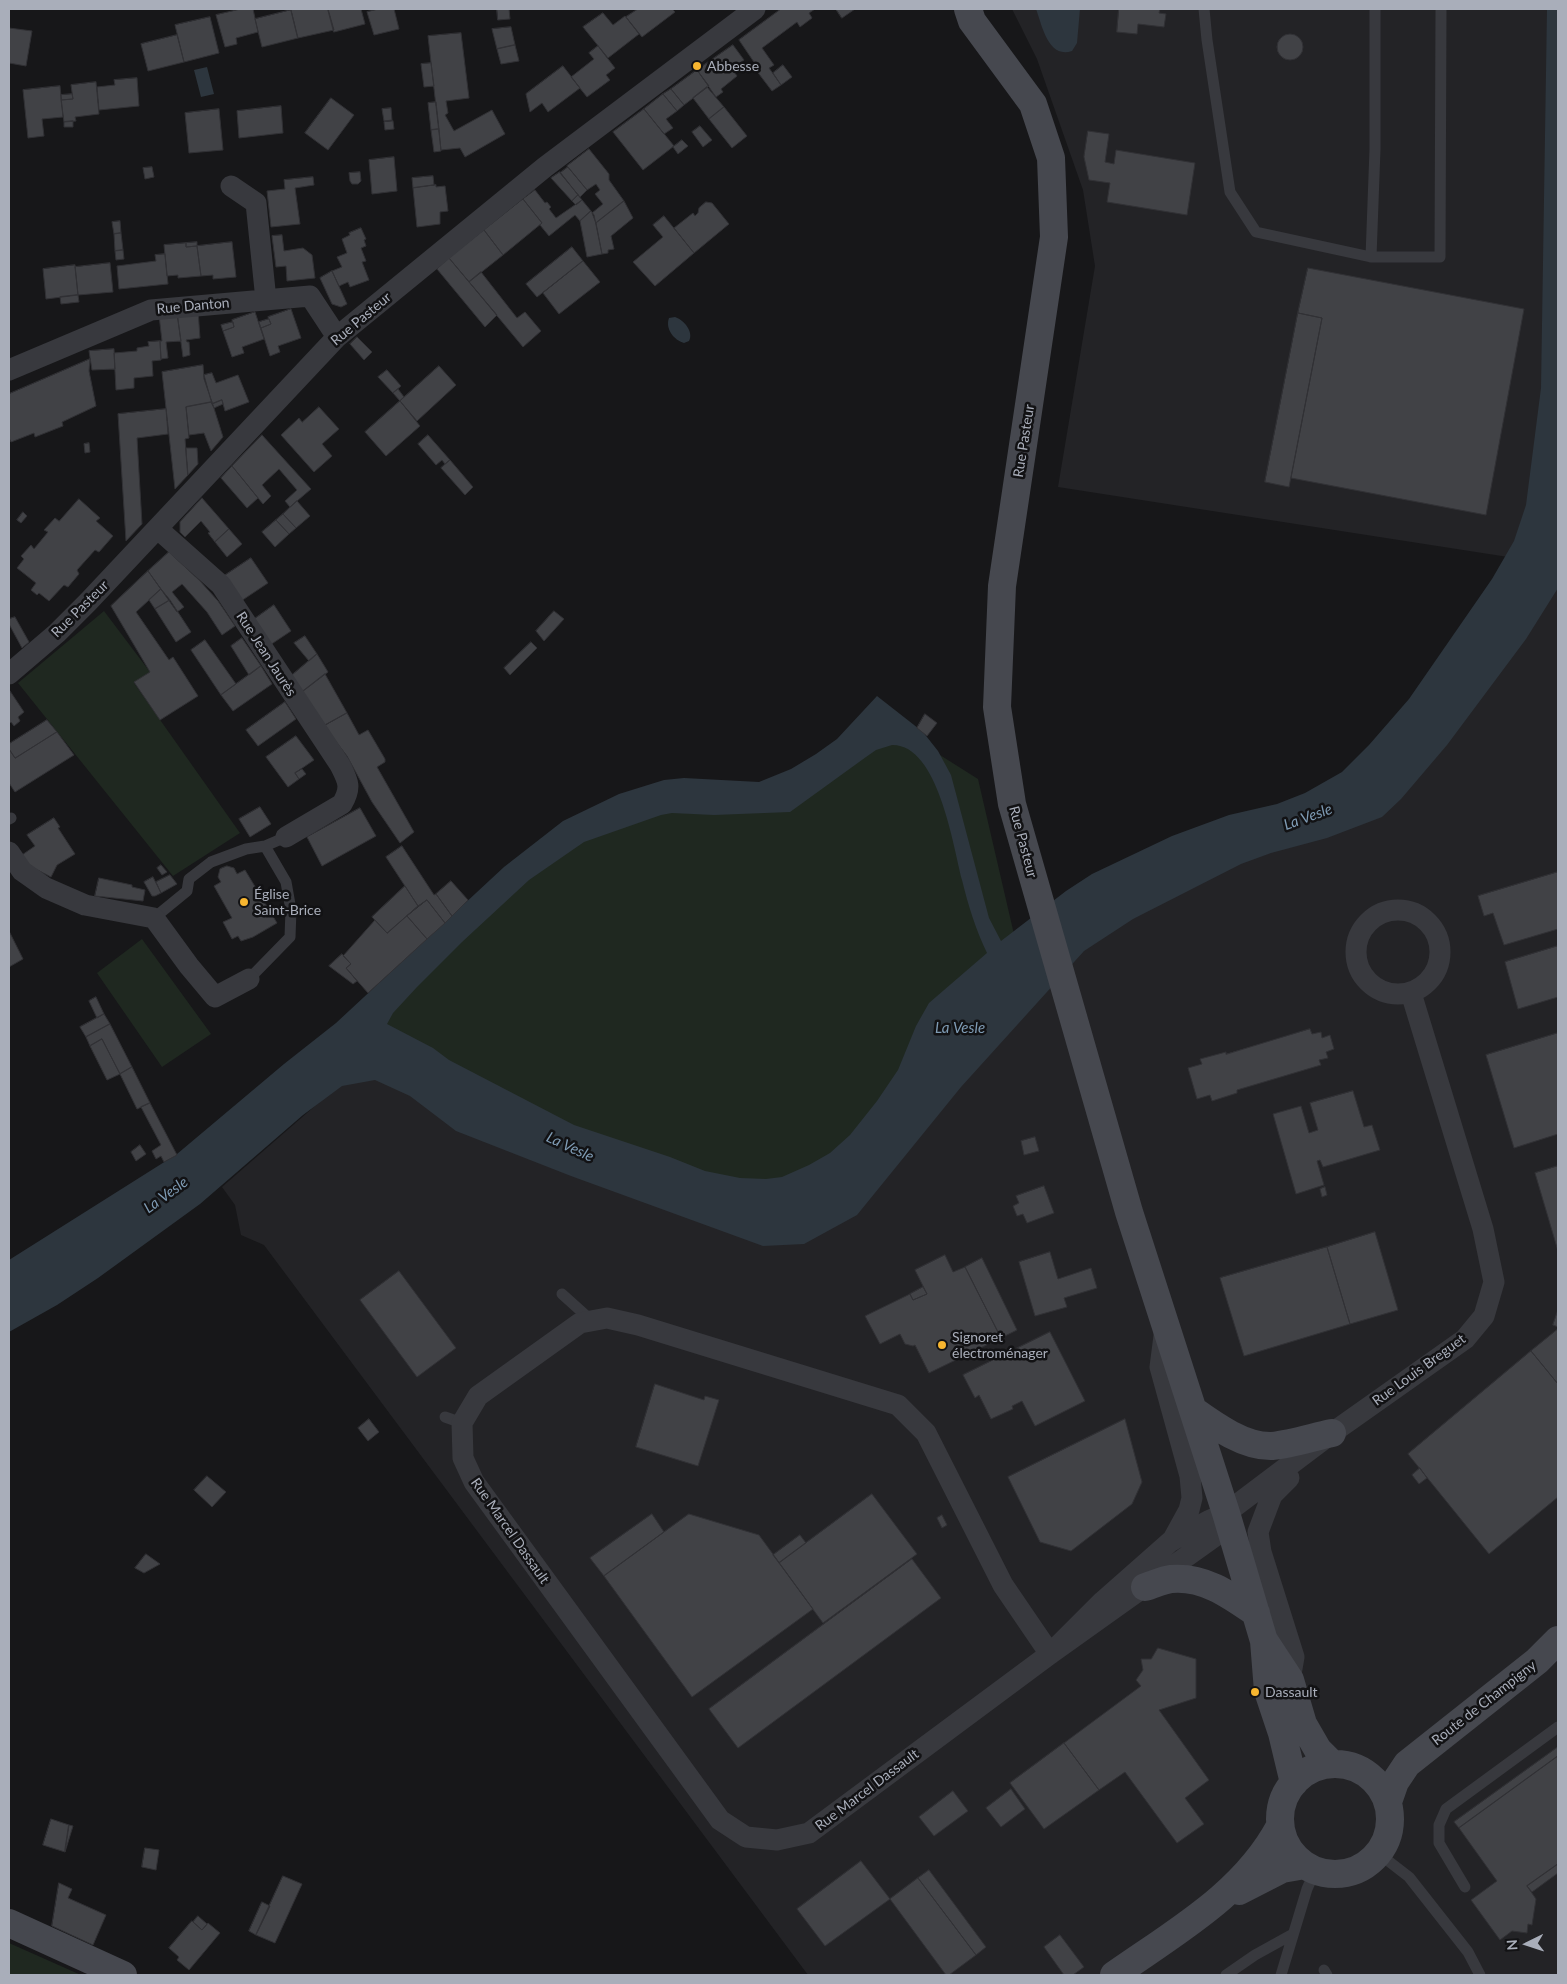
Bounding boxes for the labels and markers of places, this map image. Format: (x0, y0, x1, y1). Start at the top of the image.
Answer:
place label: Abbesse (707, 58, 759, 74)
marker: Abbesse (691, 60, 703, 72)
place label: Église Saint-Brice (254, 886, 321, 919)
marker: Église Saint-Brice (238, 896, 250, 908)
place label: Signoret électroménager (952, 1329, 1048, 1361)
marker: Signoret électroménager (936, 1339, 948, 1351)
place label: Dassault (1265, 1684, 1318, 1700)
marker: Dassault (1249, 1686, 1261, 1698)

